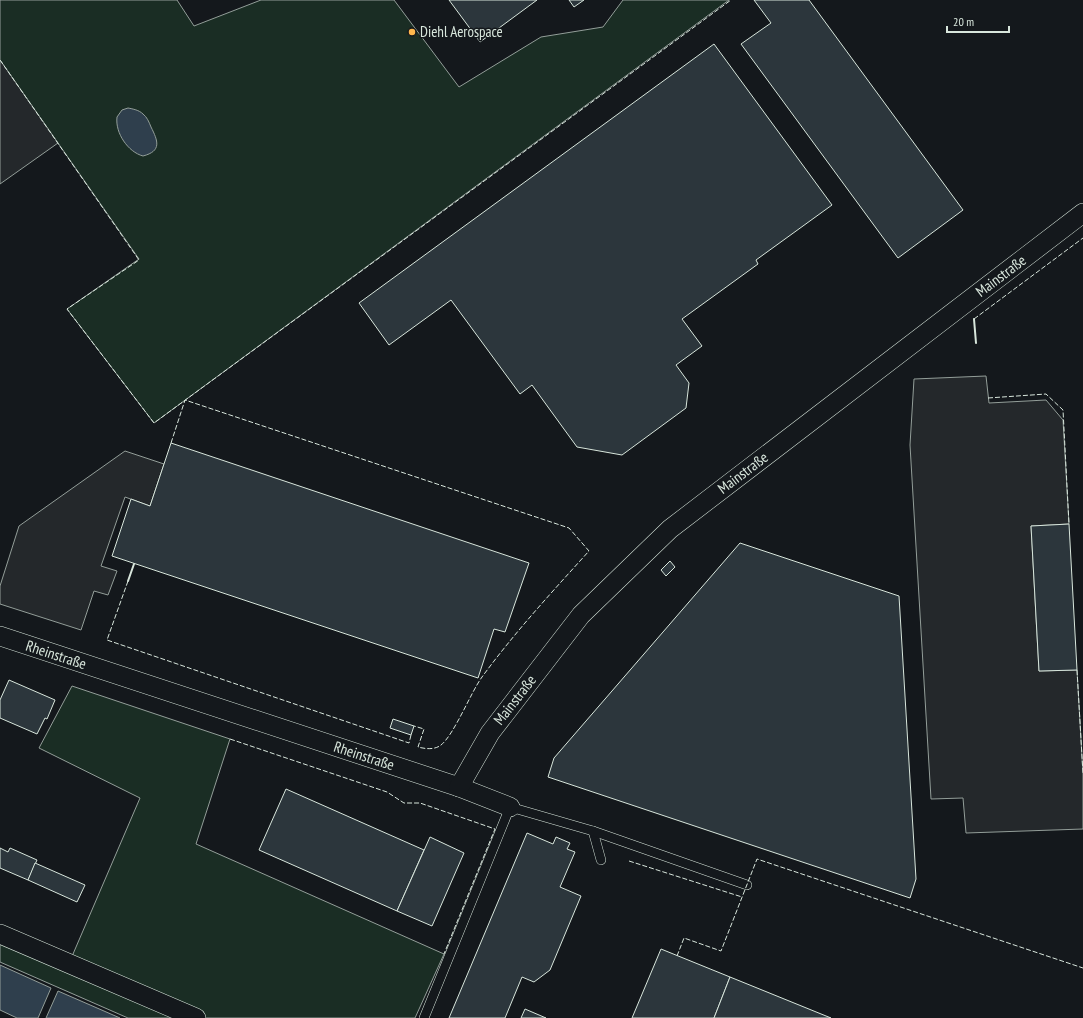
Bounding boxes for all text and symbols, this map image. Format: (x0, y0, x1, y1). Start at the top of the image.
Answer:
scale bar (947, 8, 1009, 34)
text: 20 m (953, 14, 974, 29)
place label: Diehl Aerospace (420, 22, 503, 41)
marker: Diehl Aerospace (407, 27, 417, 37)
street label: Mainstraße (972, 250, 1030, 301)
street label: Mainstraße (714, 447, 772, 498)
street label: Rheinstraße (23, 636, 89, 673)
street label: Mainstraße (489, 671, 540, 728)
street label: Rheinstraße (331, 737, 397, 774)

